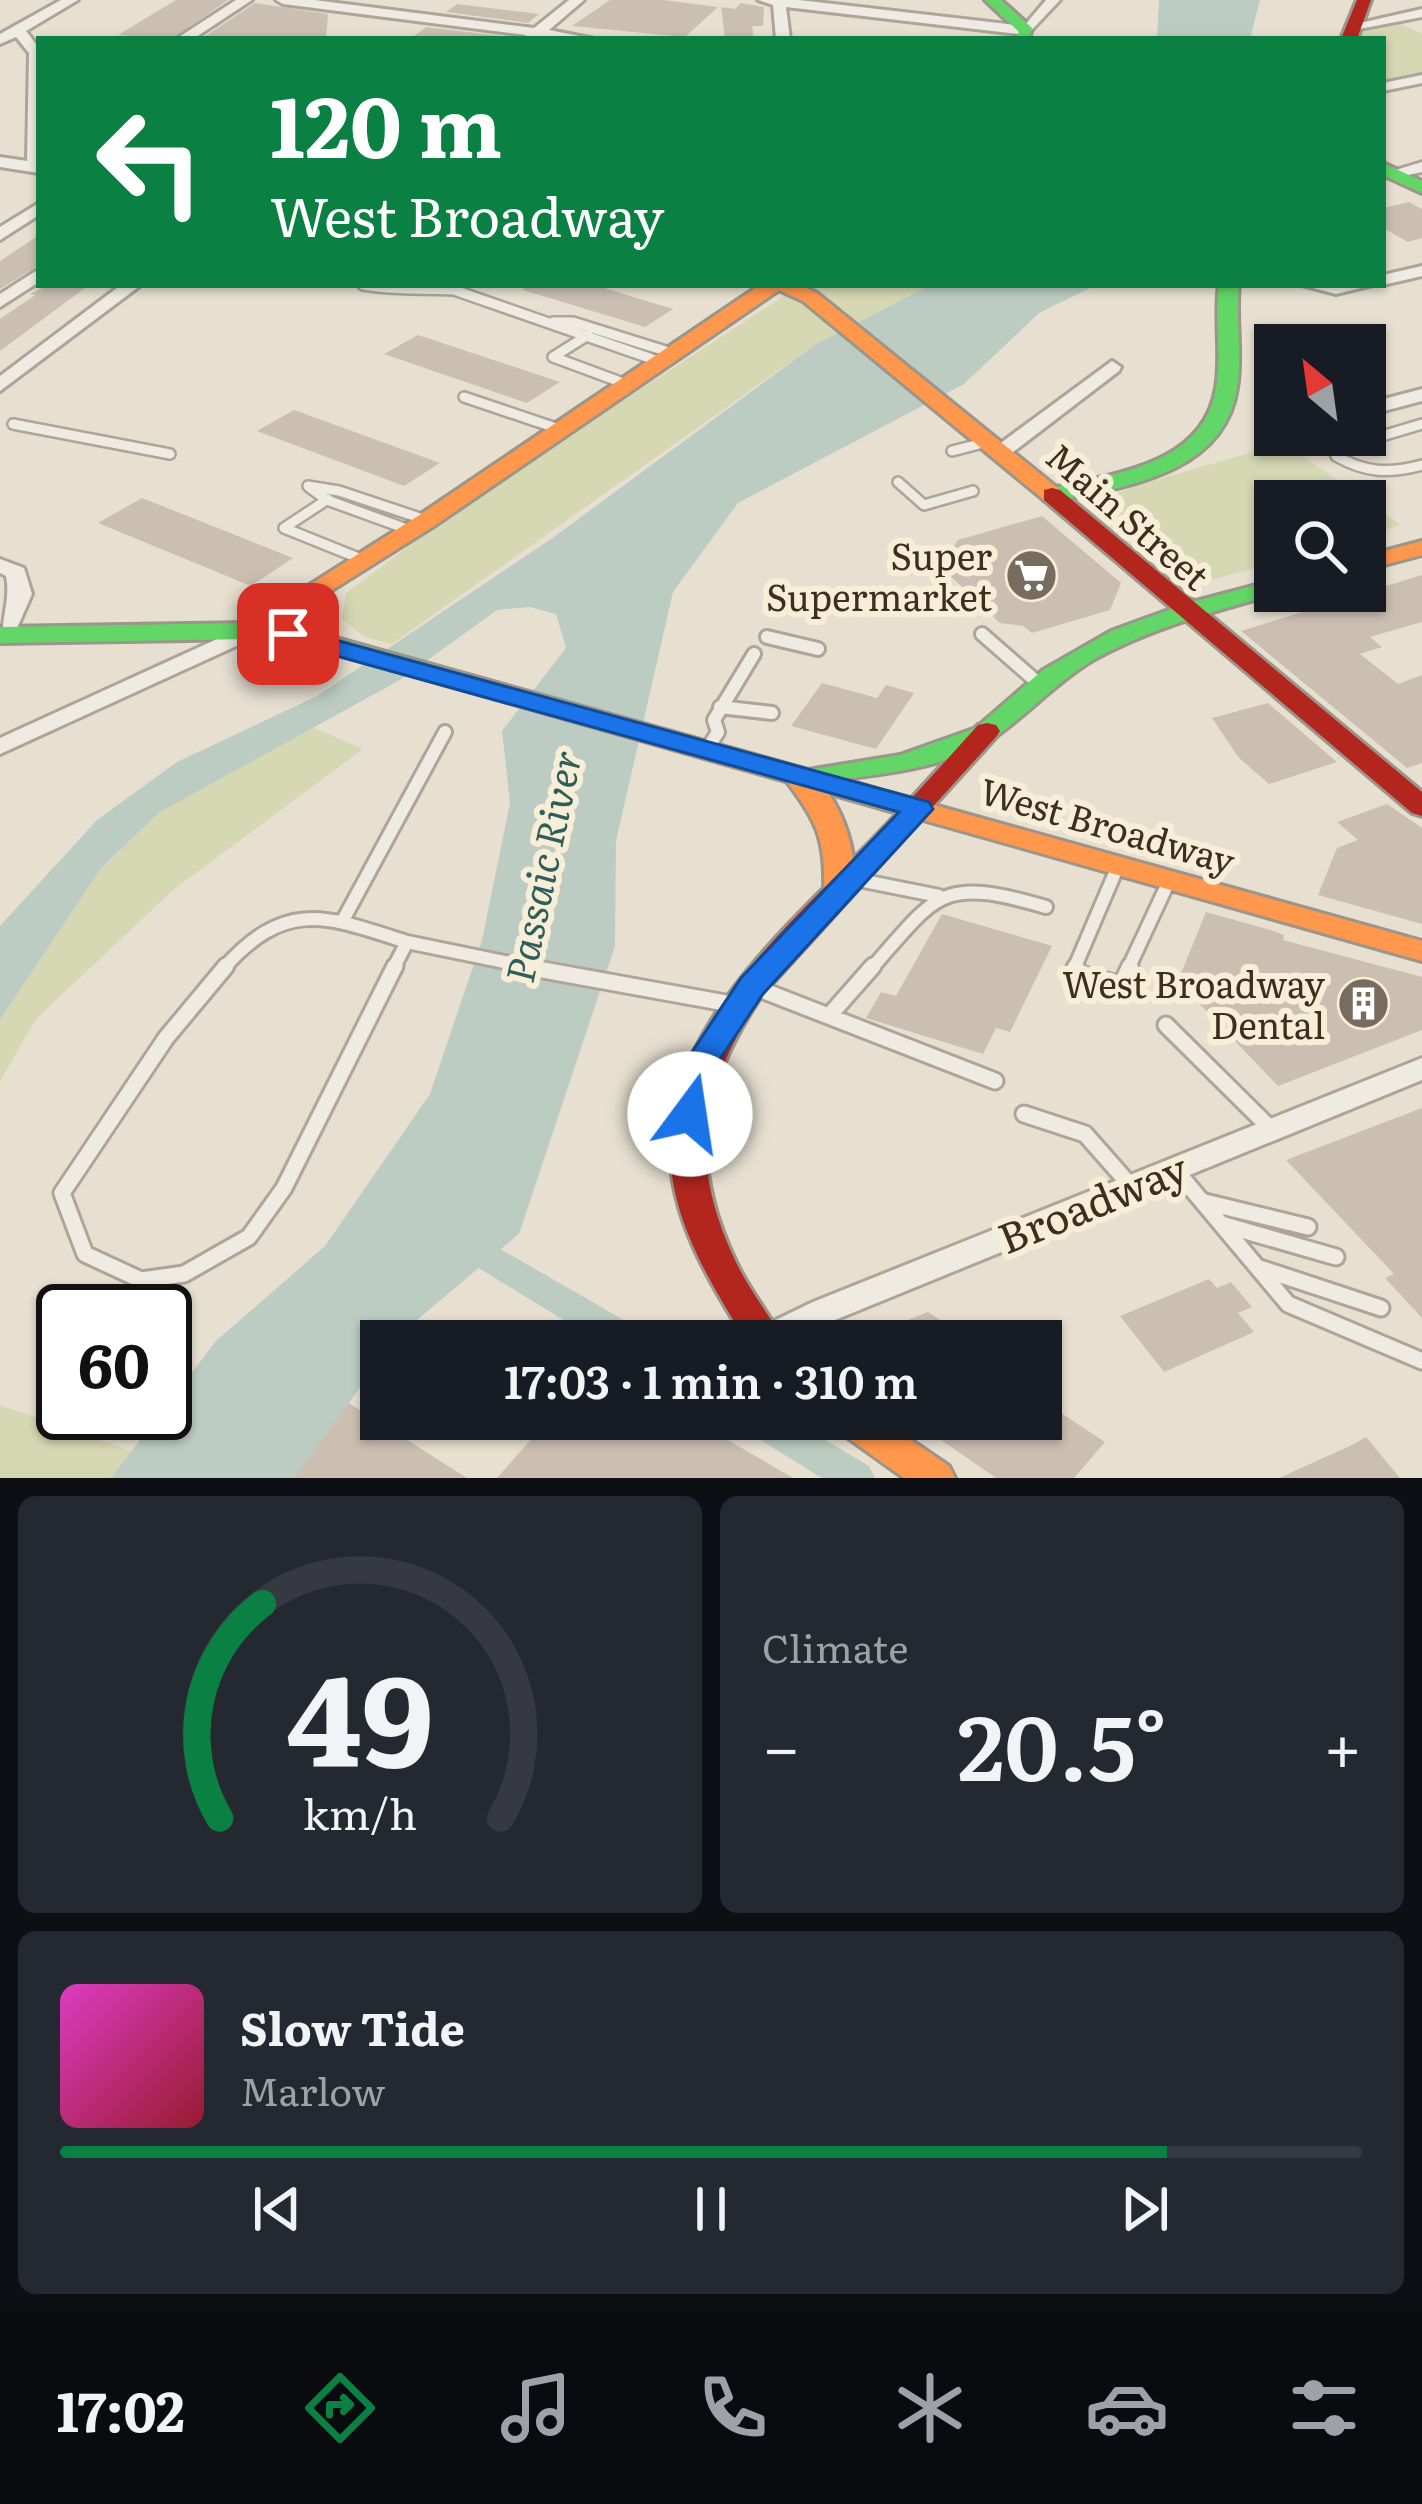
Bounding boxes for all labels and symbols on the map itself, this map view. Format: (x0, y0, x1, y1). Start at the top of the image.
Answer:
north arrow (1254, 324, 1386, 456)
street label: Main Street (1036, 429, 1223, 601)
place label: Super Supermarket (766, 528, 992, 622)
supermarket icon: Super Supermarket (1003, 547, 1059, 603)
pin (237, 583, 339, 685)
water label: Passaic River (488, 744, 594, 988)
street label: West Broadway (974, 762, 1242, 886)
place label: West Broadway Dental (1062, 956, 1325, 1050)
building icon: West Broadway Dental (1336, 975, 1392, 1031)
position arrow (627, 1051, 753, 1177)
street label: Broadway (988, 1135, 1197, 1267)
speed limit sign: 60 (36, 1284, 192, 1440)

